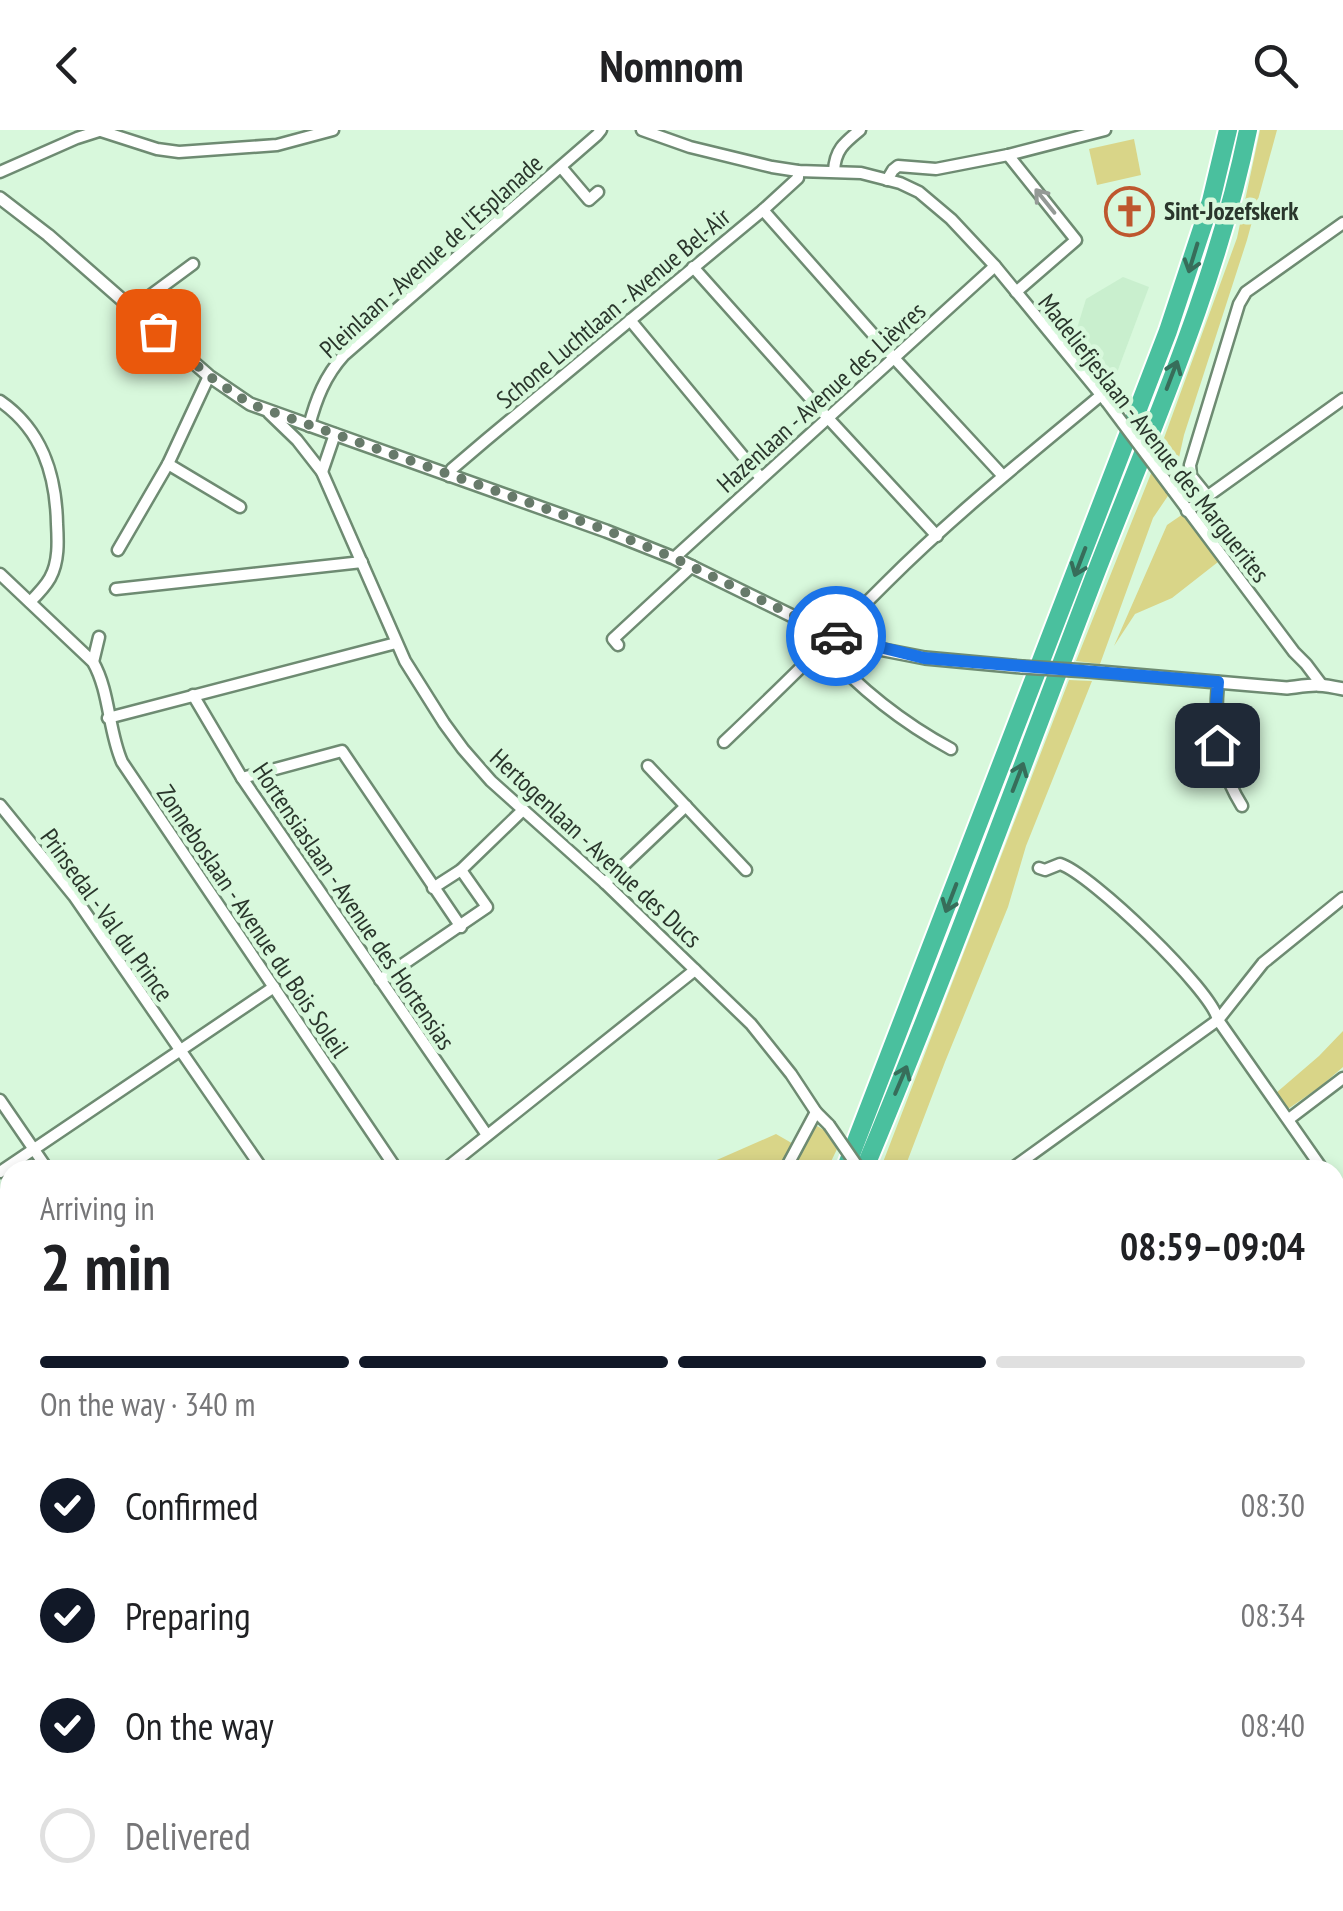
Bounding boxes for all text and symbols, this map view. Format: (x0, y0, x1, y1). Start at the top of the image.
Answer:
text: Nomnom (599, 36, 744, 94)
icon: back (40, 38, 95, 93)
icon: search (1248, 38, 1303, 93)
street label: Pleinlaan - Avenue de l'Esplanade (313, 147, 549, 365)
church icon: Sint-Jozefskerk (1103, 185, 1155, 237)
one-way arrow (1034, 189, 1056, 215)
place label: Sint-Jozefskerk (1164, 195, 1299, 227)
street label: Schone Luchtlaan - Avenue Bel-Air (490, 201, 737, 415)
one-way arrow (1183, 241, 1201, 273)
street label: Madeliefjeslaan - Avenue des Marguerites (1031, 287, 1277, 589)
pin (116, 289, 201, 374)
street label: Hazenlaan - Avenue des Lièvres (710, 295, 932, 499)
icon: bag (131, 304, 186, 359)
one-way arrow (1164, 361, 1182, 391)
one-way arrow (1070, 547, 1088, 577)
courier (786, 586, 886, 686)
icon: car (809, 609, 864, 664)
pin (1175, 703, 1260, 788)
icon: home (1190, 718, 1245, 773)
street label: Hertogenlaan - Avenue des Ducs (484, 742, 708, 954)
street label: Hortensiaslaan - Avenue des Hortensias (246, 756, 462, 1056)
one-way arrow (1010, 762, 1028, 793)
street label: Zonneboslaan - Avenue du Bois Soleil (150, 779, 356, 1063)
street label: Prinsedal - Val du Prince (34, 822, 180, 1008)
one-way arrow (941, 882, 959, 913)
one-way arrow (894, 1065, 912, 1096)
text: Arriving in (40, 1187, 155, 1229)
text: 08:59–09:04 (1120, 1221, 1305, 1270)
text: 2 min (40, 1224, 171, 1308)
text: On the way · 340 m (40, 1383, 255, 1425)
icon: check (40, 1478, 95, 1533)
text: Confirmed (125, 1481, 258, 1530)
text: 08:30 (1241, 1484, 1305, 1526)
icon: check (40, 1588, 95, 1643)
text: Preparing (125, 1591, 251, 1640)
text: 08:34 (1241, 1594, 1305, 1636)
icon: check (40, 1698, 95, 1753)
text: On the way (125, 1701, 273, 1750)
text: 08:40 (1241, 1704, 1305, 1746)
text: Delivered (125, 1811, 251, 1860)

